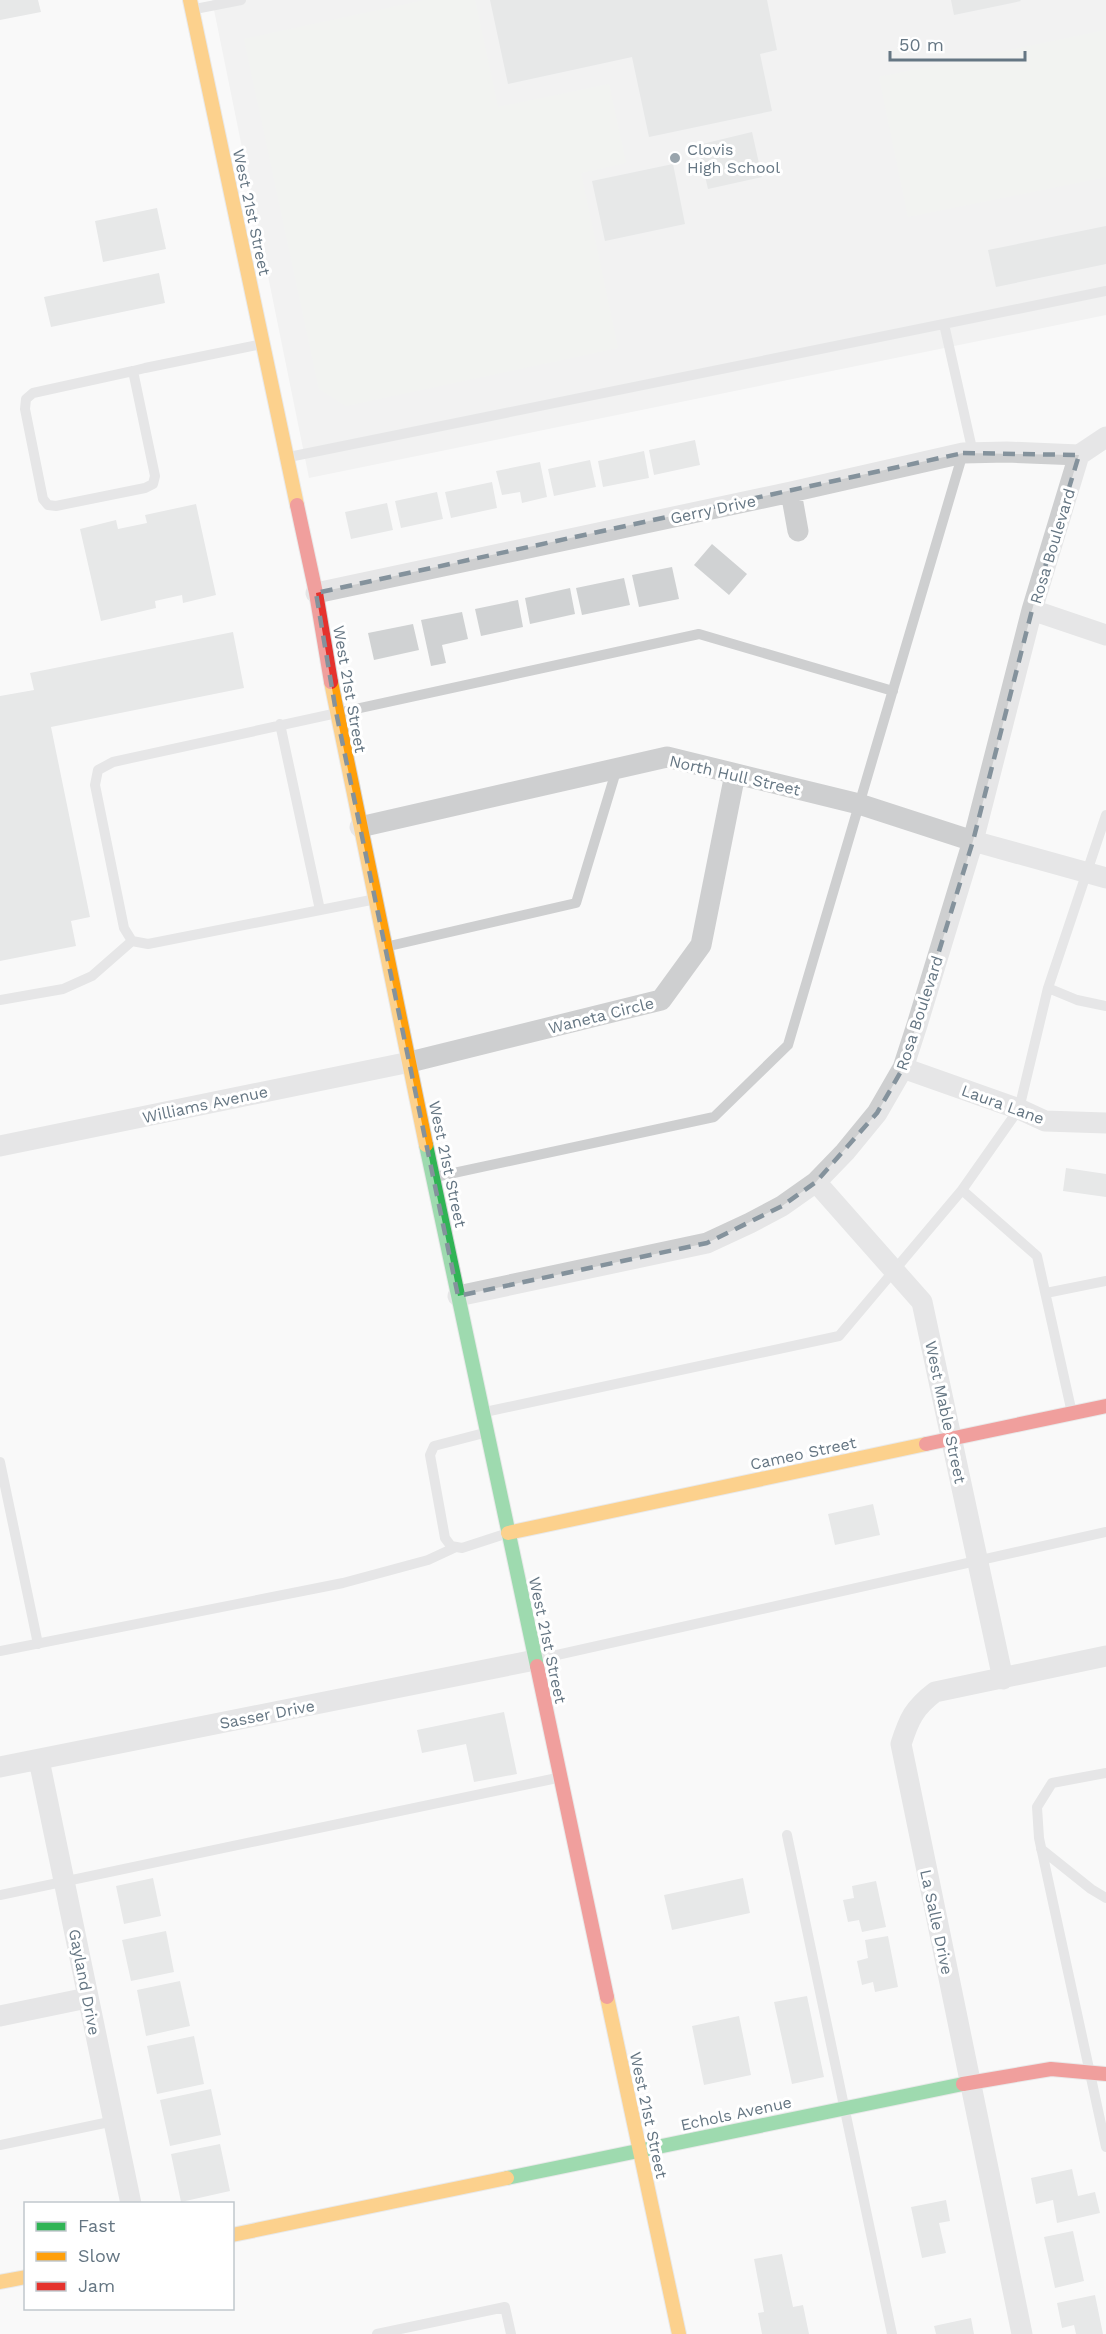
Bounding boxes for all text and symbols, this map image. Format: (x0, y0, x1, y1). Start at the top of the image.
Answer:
scale bar (890, 24, 1025, 62)
text: 50 m (899, 34, 944, 55)
place label: Clovis High School (687, 140, 780, 177)
street label: West 21st Street (229, 147, 274, 277)
marker: Clovis High School (668, 151, 682, 165)
street label: Rosa Boulevard (1026, 486, 1079, 606)
street label: Gerry Drive (669, 491, 758, 528)
street label: West 21st Street (329, 624, 370, 755)
street label: North Hull Street (668, 751, 802, 800)
street label: Rosa Boulevard (892, 953, 947, 1073)
street label: Waneta Circle (546, 993, 656, 1038)
street label: Laura Lane (959, 1081, 1047, 1128)
street label: Williams Avenue (141, 1082, 270, 1127)
street label: West 21st Street (425, 1099, 470, 1229)
street label: West Mable Street (921, 1339, 970, 1485)
street label: Cameo Street (748, 1433, 858, 1474)
street label: West 21st Street (525, 1575, 570, 1705)
street label: Sasser Drive (218, 1696, 316, 1733)
street label: La Salle Drive (916, 1868, 957, 1976)
street label: Gayland Drive (65, 1927, 104, 2037)
street label: West 21st Street (626, 2050, 671, 2180)
street label: Echols Avenue (679, 2092, 793, 2135)
legend (24, 2202, 234, 2310)
text: Fast (78, 2215, 116, 2236)
text: Slow (78, 2245, 121, 2266)
text: Jam (78, 2275, 115, 2296)

